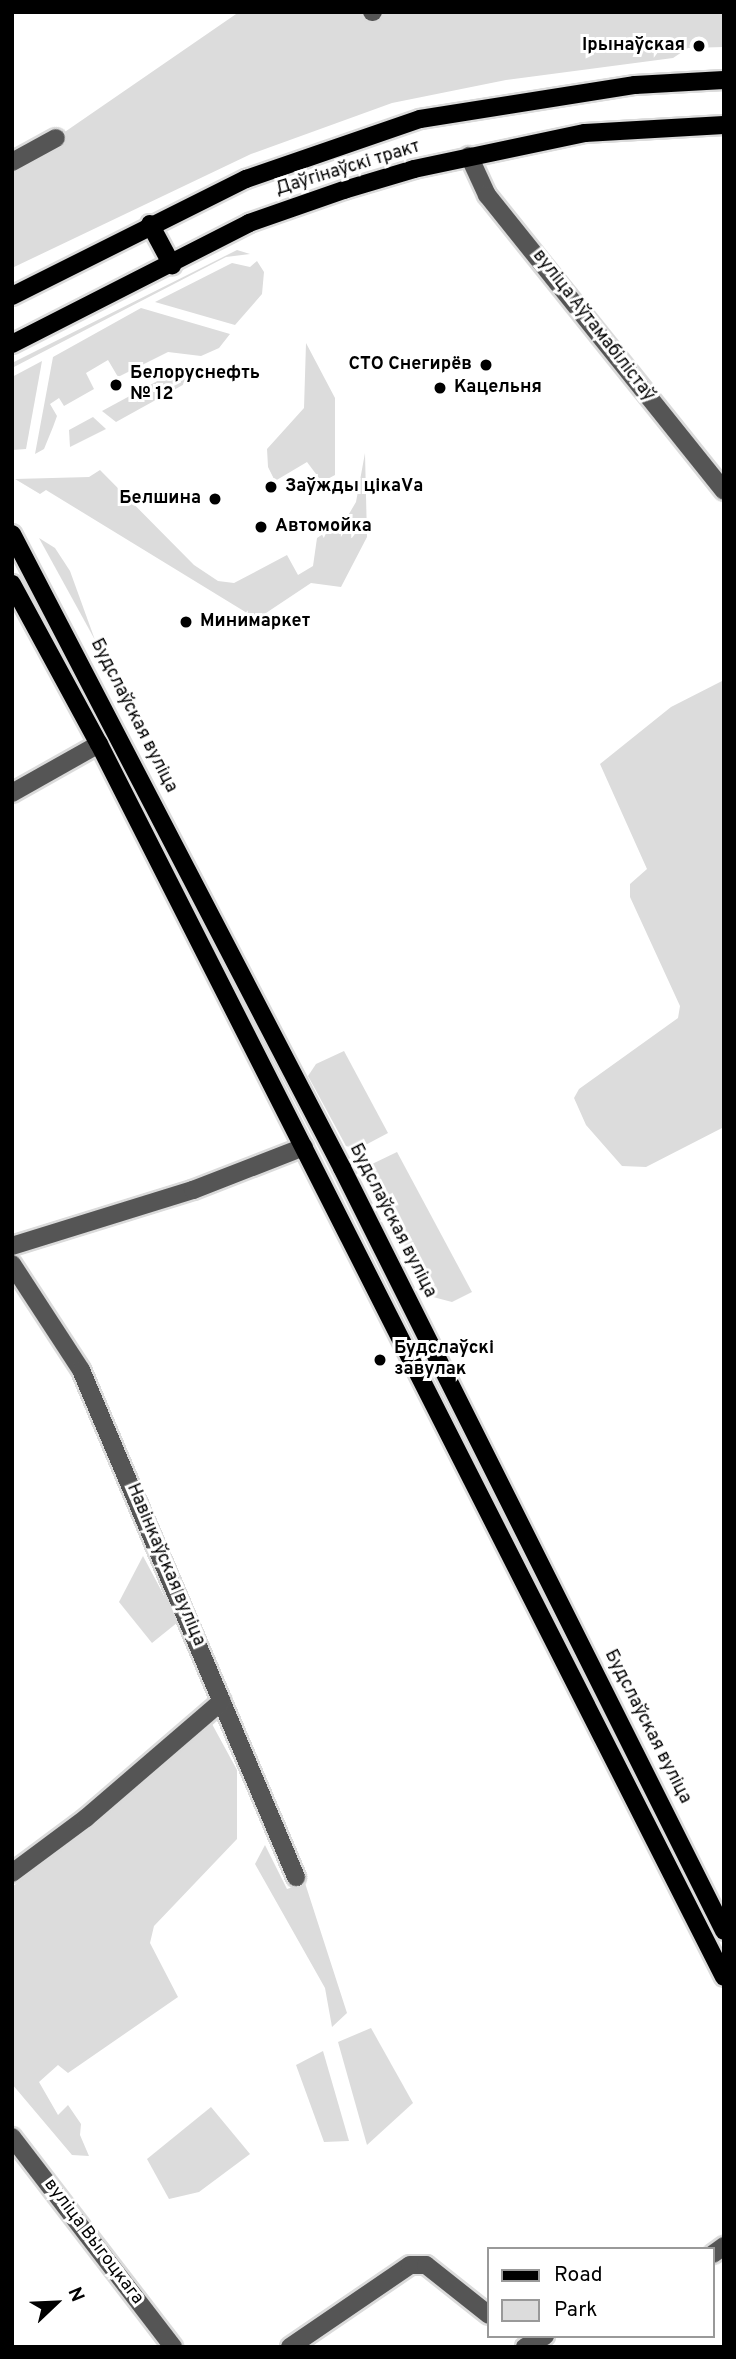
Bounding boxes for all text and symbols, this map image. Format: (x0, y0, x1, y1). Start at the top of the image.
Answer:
place label: Ірынаўская (582, 35, 685, 57)
marker: Ірынаўская (691, 38, 707, 54)
street label: Даўгінаўскі тракт (273, 137, 423, 201)
street label: вуліца Аўтамабілістаў (527, 246, 659, 406)
place label: СТО Cнегирёв (348, 354, 472, 376)
marker: СТО Cнегирёв (478, 357, 494, 373)
place label: Белоруснефть № 12 (130, 364, 260, 406)
marker: Белоруснефть № 12 (108, 377, 124, 393)
place label: Кацельня (454, 377, 542, 399)
marker: Кацельня (432, 380, 448, 396)
place label: Заўжды цікаVа (285, 476, 423, 498)
marker: Заўжды цікаVа (263, 479, 279, 495)
place label: Белшина (119, 488, 201, 510)
marker: Белшина (207, 491, 223, 507)
place label: Автомойка (275, 516, 372, 538)
marker: Автомойка (253, 519, 269, 535)
place label: Минимаркет (200, 611, 310, 633)
marker: Минимаркет (178, 614, 194, 630)
street label: Будслаўская вуліца (85, 635, 181, 797)
street label: Будслаўская вуліца (344, 1140, 440, 1302)
place label: Будслаўскі завулак (394, 1339, 494, 1382)
marker: Будслаўскі завулак (372, 1352, 388, 1368)
street label: Навінкаўская вуліца (121, 1481, 209, 1649)
street label: Будслаўская вуліца (599, 1646, 695, 1808)
street label: вуліца Выгоцкага (39, 2175, 147, 2309)
legend (488, 2247, 715, 2338)
text: Road (554, 2262, 603, 2289)
north arrow (21, 2268, 91, 2338)
text: N (62, 2284, 89, 2306)
text: Park (554, 2297, 597, 2324)

